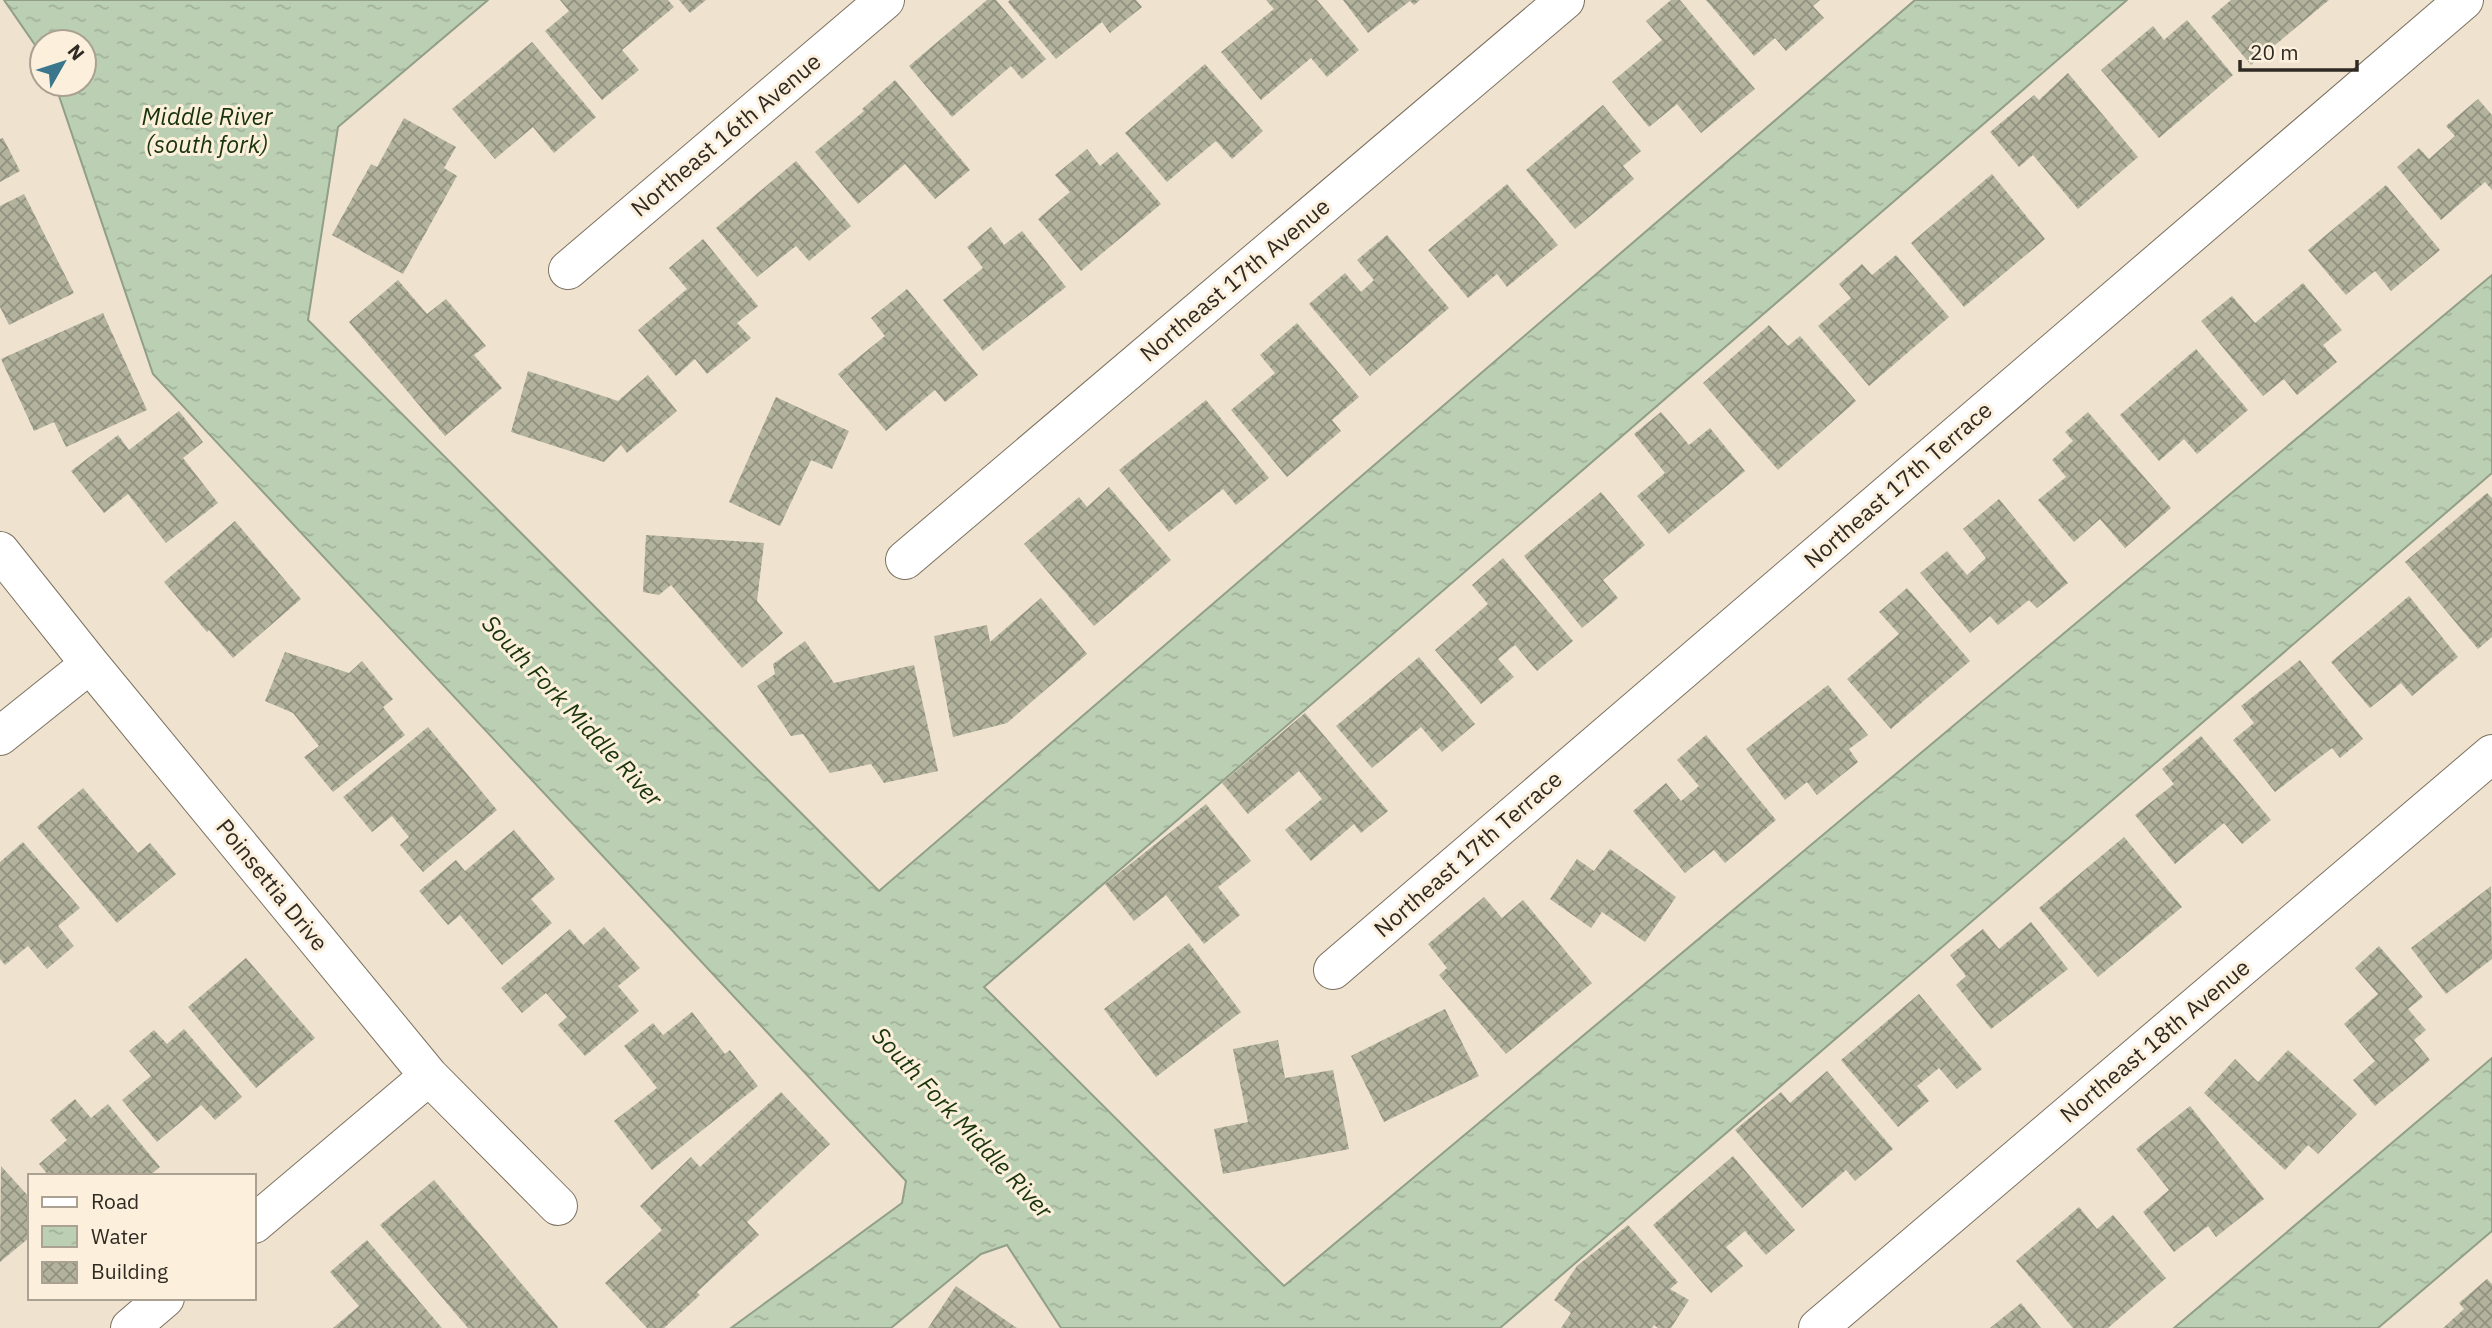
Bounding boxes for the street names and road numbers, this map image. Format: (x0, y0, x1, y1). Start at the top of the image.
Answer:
street label: Northeast 16th Avenue (624, 46, 827, 223)
street label: Northeast 17th Avenue (1133, 191, 1336, 368)
street label: Northeast 17th Terrace (1797, 394, 1998, 574)
street label: Northeast 17th Terrace (1367, 763, 1568, 943)
street label: Poinsettia Drive (210, 812, 335, 957)
street label: Northeast 18th Avenue (2053, 952, 2256, 1129)

